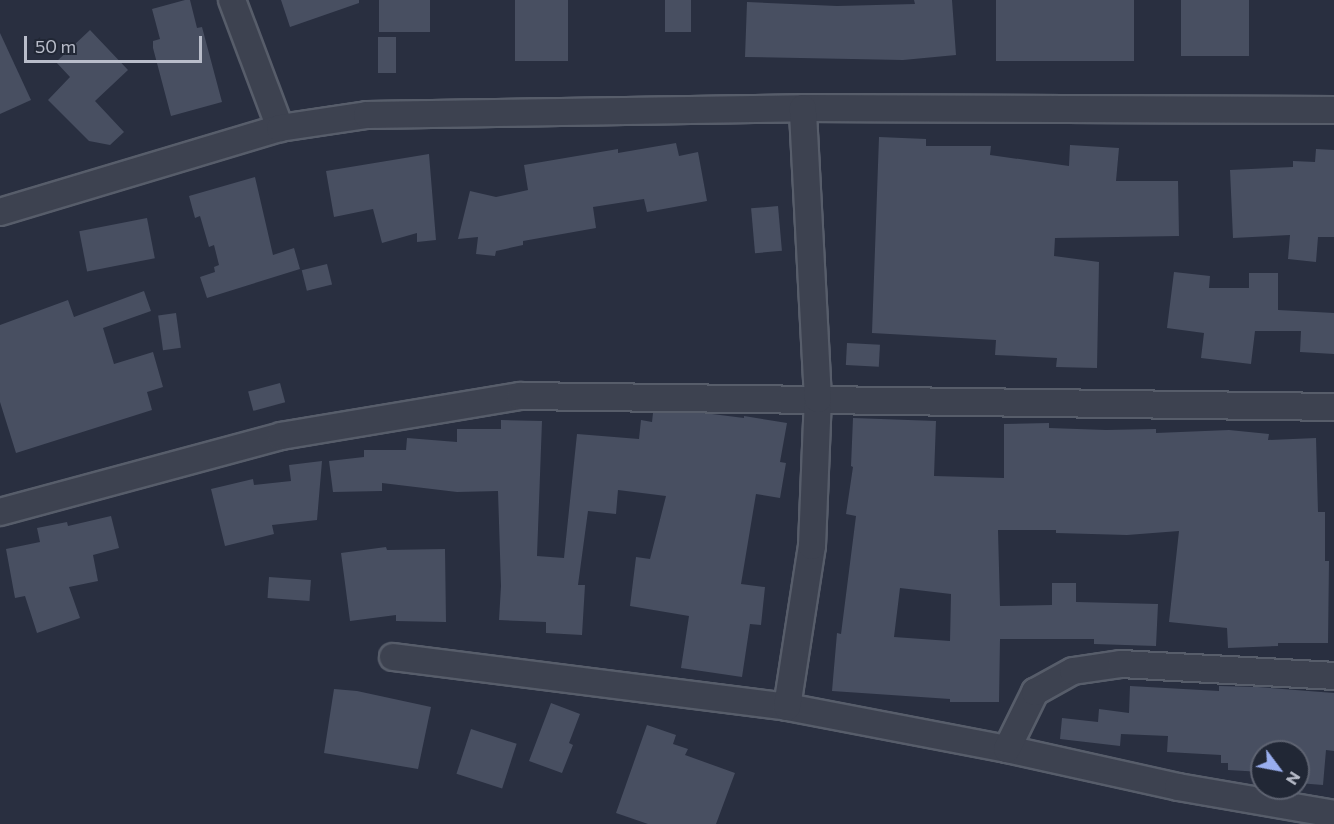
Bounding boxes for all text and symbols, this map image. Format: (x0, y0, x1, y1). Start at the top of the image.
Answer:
scale bar (27, 24, 206, 62)
text: 50 m (35, 35, 76, 57)
north arrow (1250, 740, 1310, 800)
text: N (1283, 769, 1305, 789)

